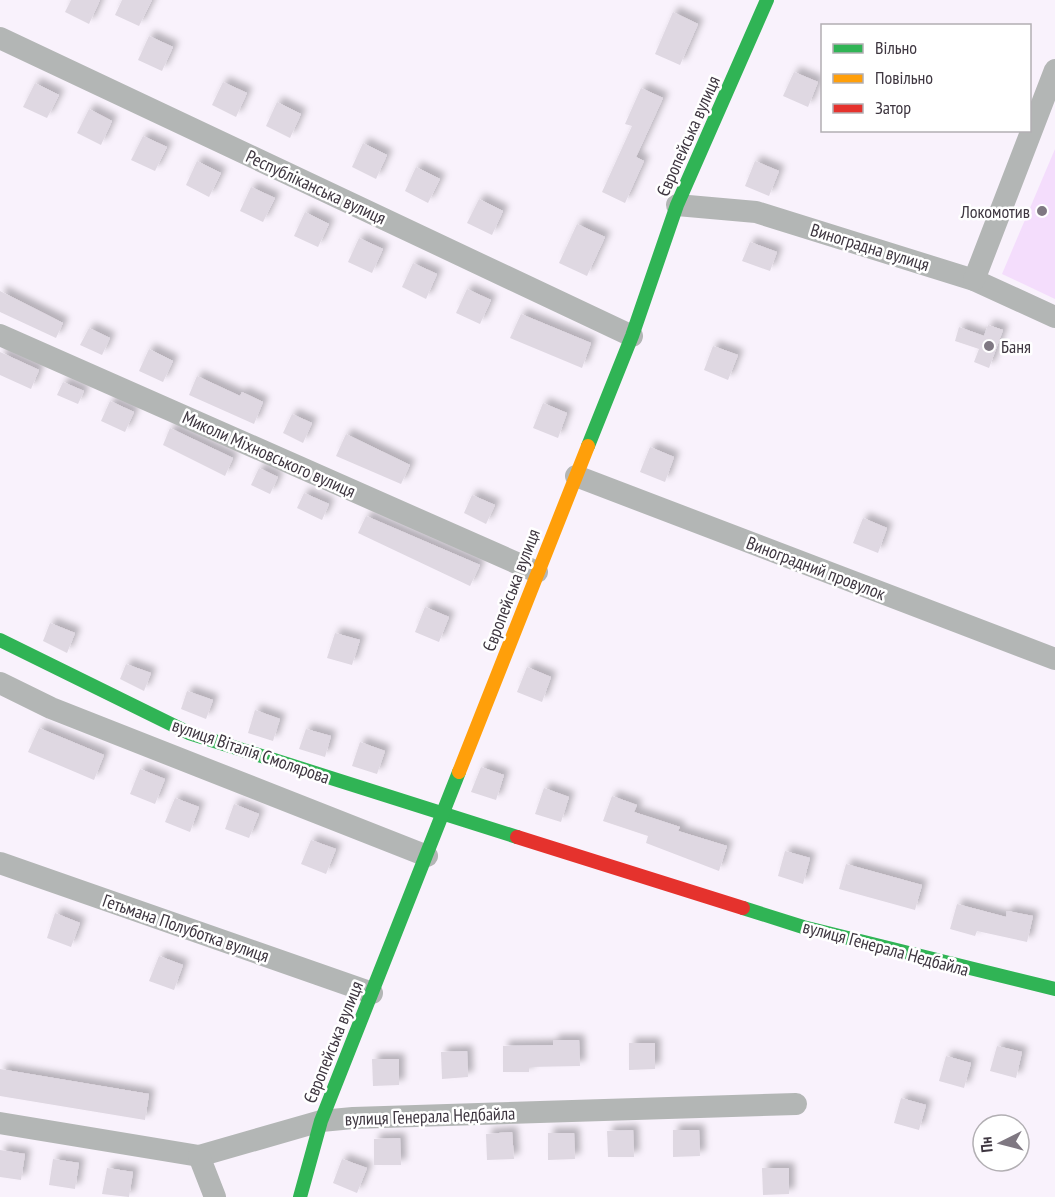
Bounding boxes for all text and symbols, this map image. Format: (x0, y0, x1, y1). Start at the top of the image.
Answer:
legend (821, 24, 1031, 132)
text: Вільно (875, 36, 917, 59)
text: Повільно (875, 66, 933, 89)
street label: Європейська вулиця (651, 72, 725, 200)
text: Затор (875, 96, 911, 119)
street label: Республіканська вулиця (242, 144, 390, 230)
place label: Локомотив (960, 200, 1030, 223)
marker: Локомотив (1035, 204, 1049, 218)
street label: Виноградна вулиця (808, 218, 932, 276)
place label: Баня (1001, 335, 1031, 358)
marker: Баня (982, 339, 996, 353)
street label: Миколи Міхновського вулиця (179, 405, 359, 503)
street label: Європейська вулиця (477, 525, 545, 655)
street label: Виноградний провулок (743, 531, 889, 605)
street label: вулиця Віталія Смолярова (169, 713, 333, 789)
street label: Гетьмана Полуботка вулиця (100, 889, 272, 967)
street label: вулиця Генерала Недбайла (801, 915, 971, 981)
street label: Європейська вулиця (298, 978, 368, 1106)
street label: вулиця Генерала Недбайла (344, 1102, 516, 1130)
north arrow (971, 1113, 1031, 1173)
text: Пн (975, 1136, 997, 1153)

